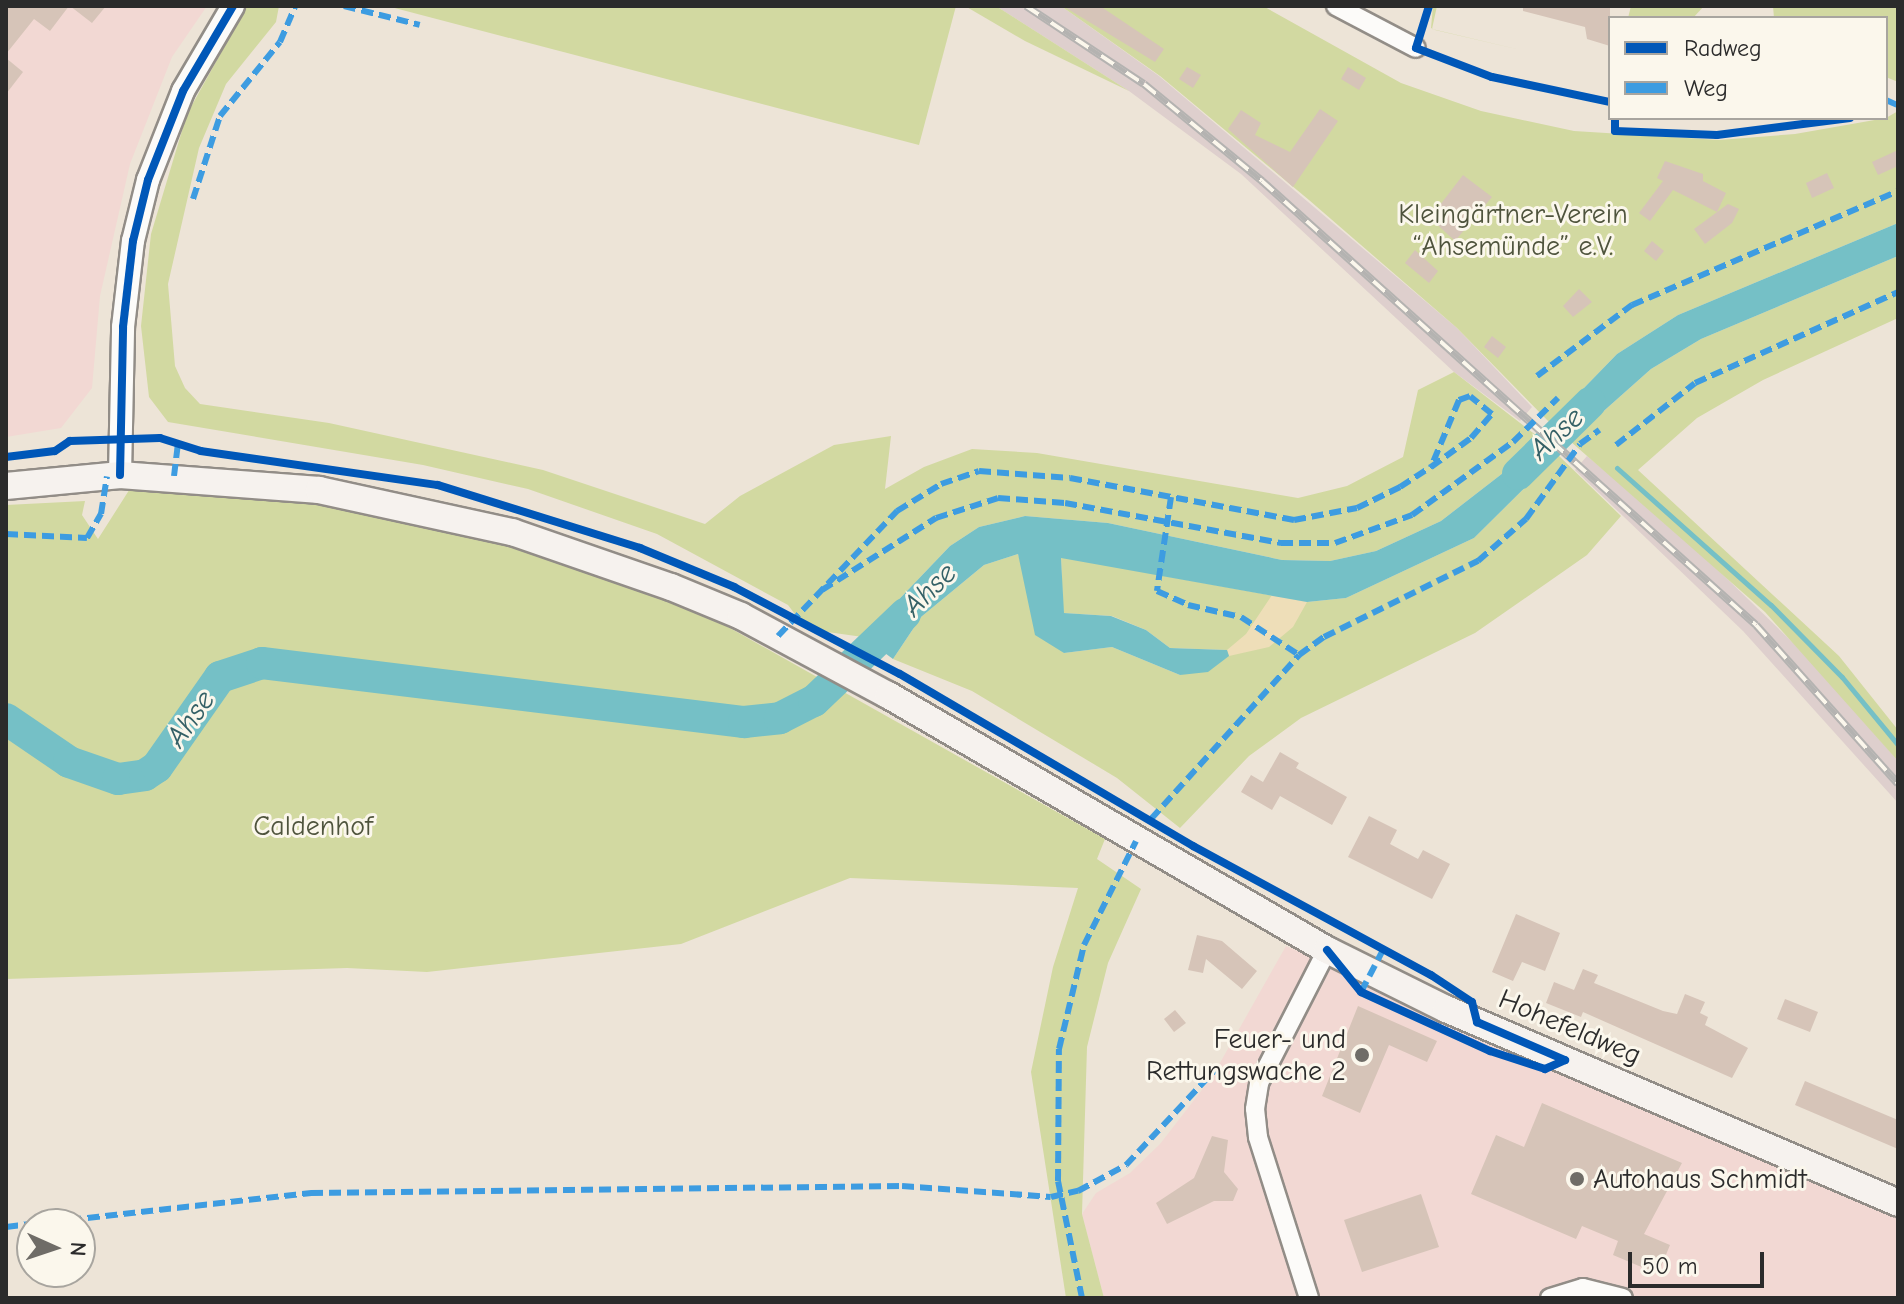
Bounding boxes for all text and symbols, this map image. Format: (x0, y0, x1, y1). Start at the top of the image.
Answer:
legend (1608, 16, 1888, 120)
text: Radweg (1684, 34, 1762, 62)
text: Weg (1684, 74, 1728, 102)
park label: Kleingärtner-Verein “Ahsemünde” e.V. (1398, 197, 1628, 263)
water label: Ahse (1522, 400, 1592, 468)
water label: Ahse (896, 556, 964, 624)
water label: Ahse (159, 684, 223, 754)
park label: Caldenhof (253, 809, 373, 843)
street label: Hohefeldweg (1494, 982, 1646, 1072)
place label: Feuer- und Rettungswache 2 (1146, 1022, 1346, 1088)
marker: Feuer- und Rettungswache 2 (1353, 1046, 1371, 1064)
place label: Autohaus Schmidt (1593, 1162, 1807, 1196)
marker: Autohaus Schmidt (1568, 1170, 1586, 1188)
north arrow (16, 1208, 96, 1288)
scale bar (1632, 1236, 1768, 1286)
text: N (65, 1241, 91, 1257)
text: 50 m (1642, 1252, 1698, 1280)

